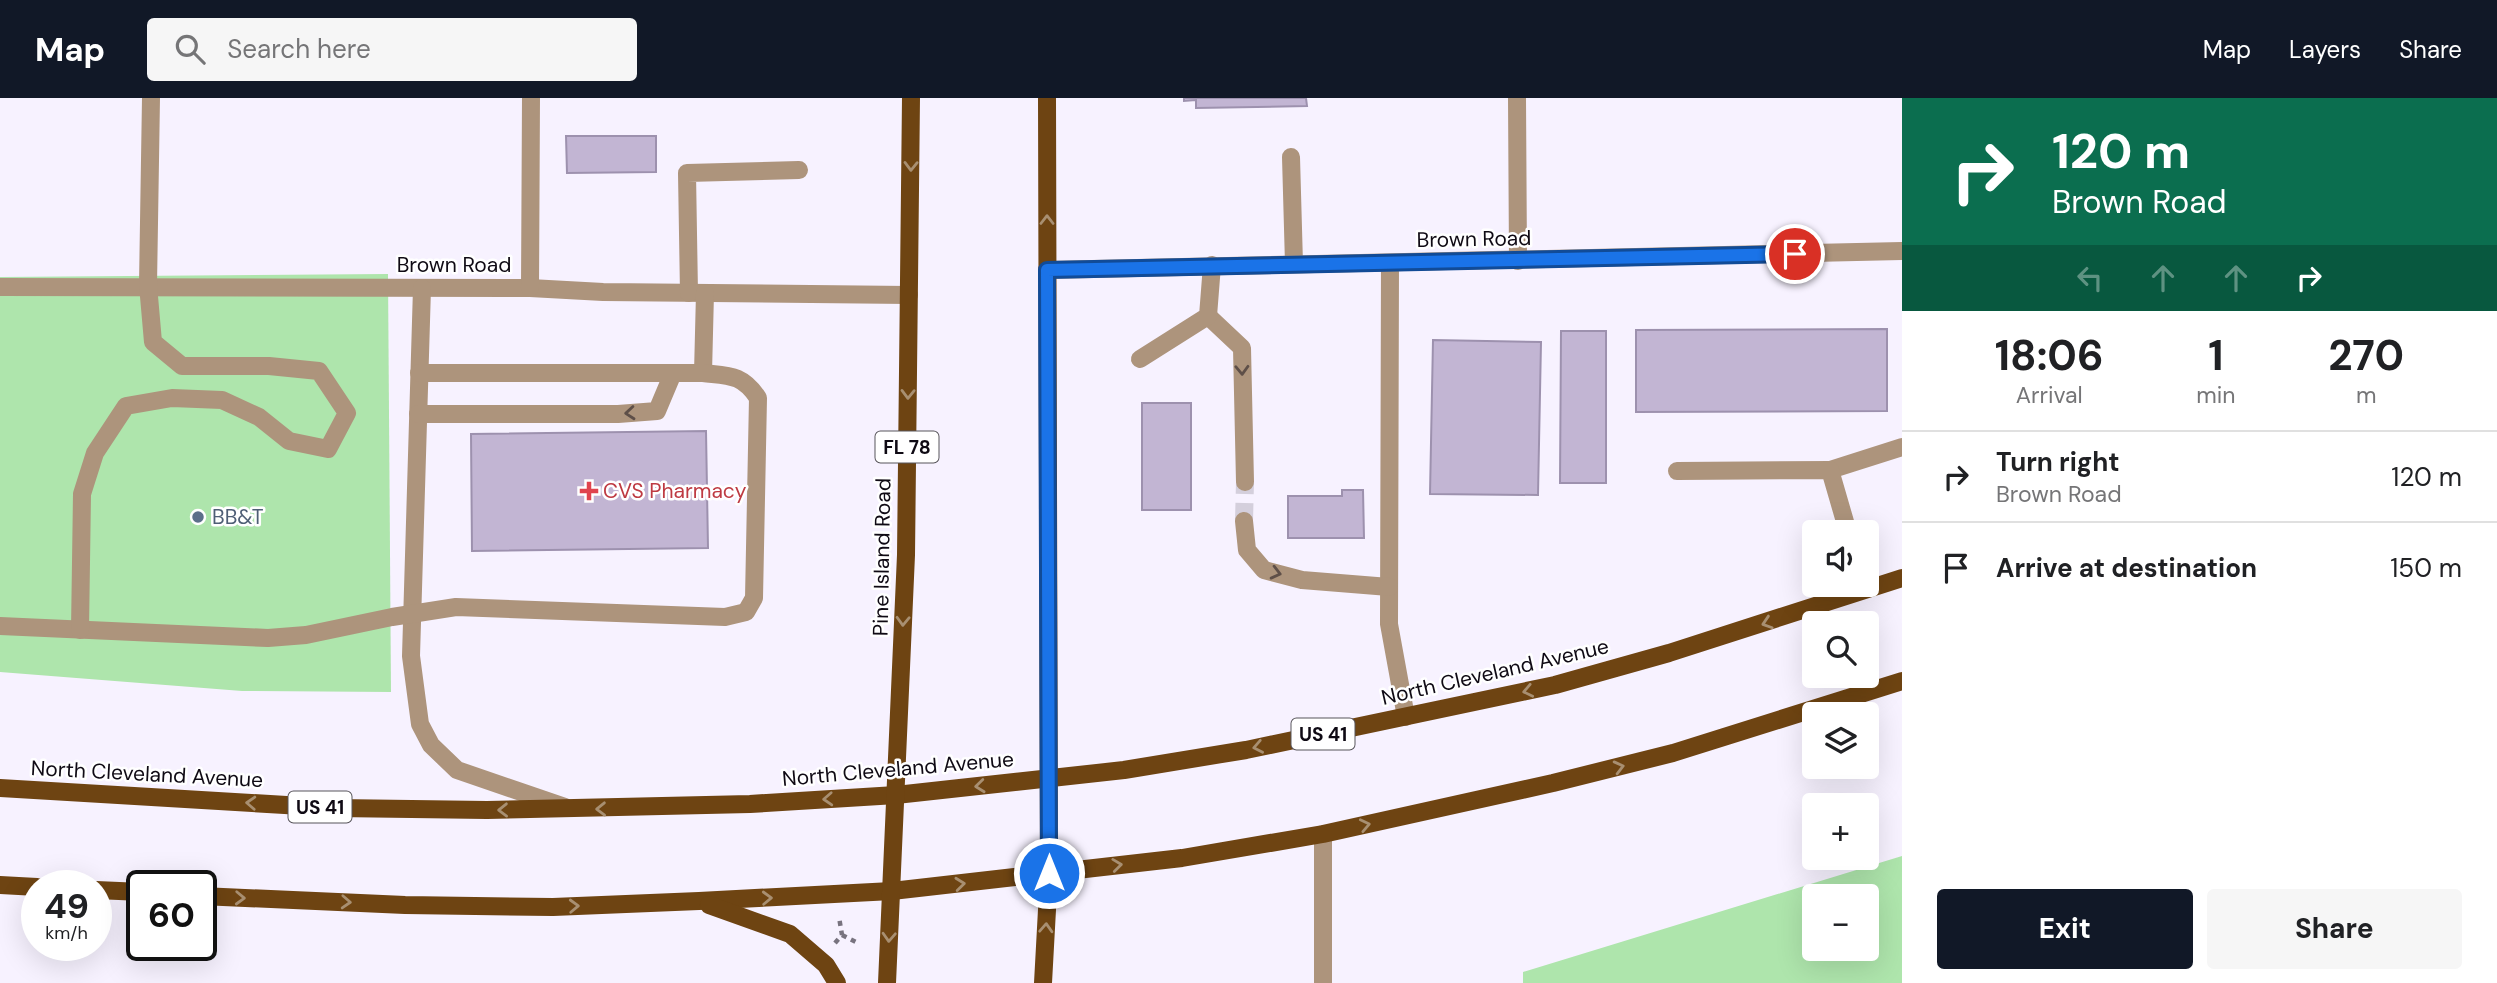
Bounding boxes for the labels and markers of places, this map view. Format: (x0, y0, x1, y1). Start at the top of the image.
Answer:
pin (1765, 224, 1825, 284)
place label: CVS Pharmacy (603, 477, 747, 505)
marker: CVS Pharmacy (581, 483, 597, 499)
place label: BB&T (212, 503, 264, 531)
marker: BB&T (190, 509, 206, 525)

